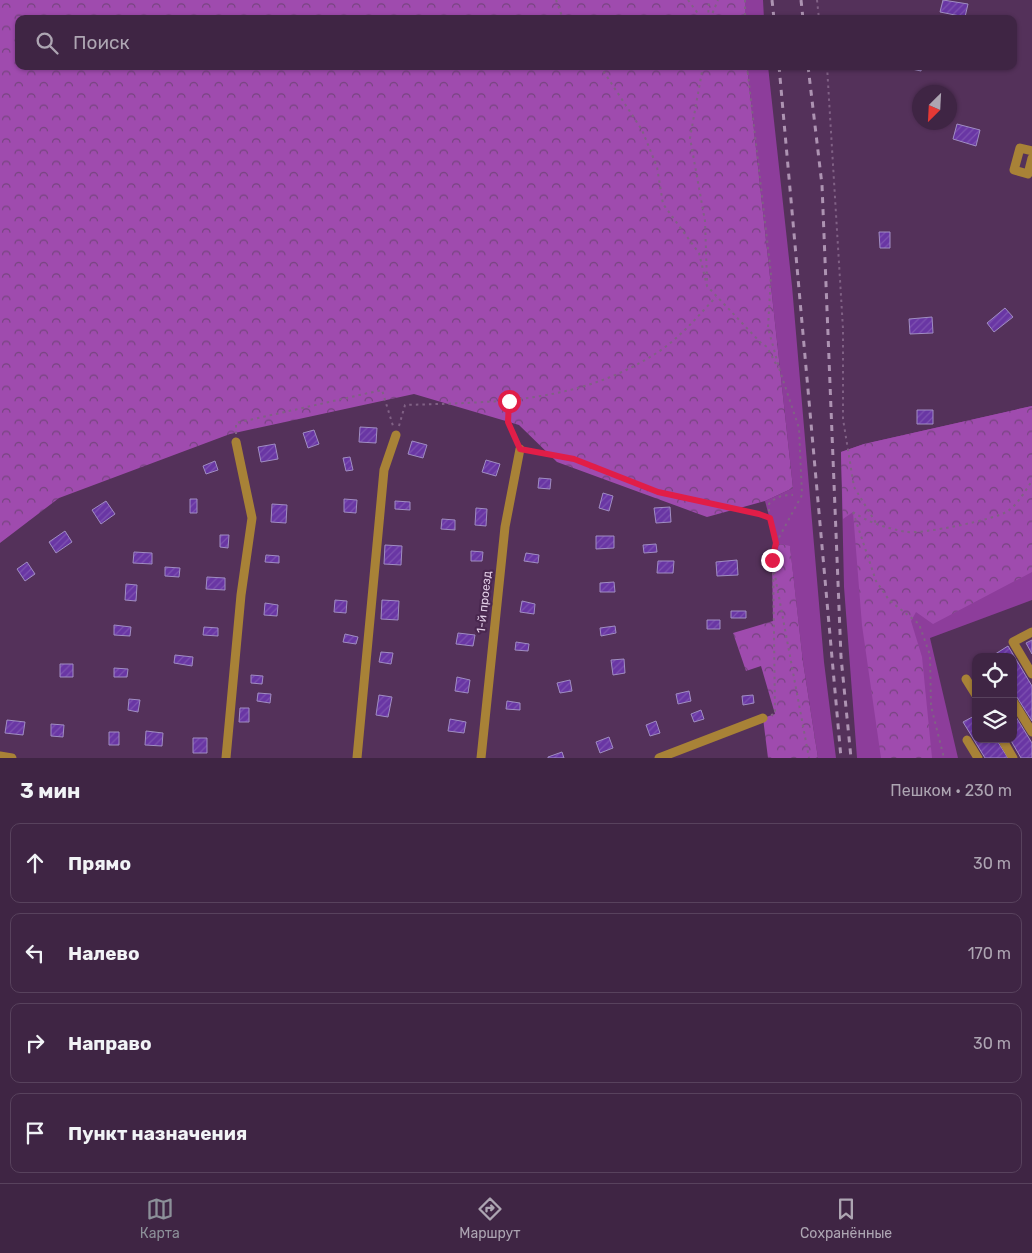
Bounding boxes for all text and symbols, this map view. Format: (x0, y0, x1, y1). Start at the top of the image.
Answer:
search box (15, 15, 1017, 70)
icon: search (33, 29, 61, 57)
text: Поиск (73, 31, 130, 54)
north arrow (912, 85, 957, 130)
route start (498, 390, 521, 413)
route end (761, 549, 784, 572)
street label: 1-й проезд (474, 570, 494, 634)
map controls (972, 653, 1017, 743)
button: locate (972, 653, 1017, 698)
button: layers (972, 698, 1017, 743)
text: 3 мин (20, 778, 80, 803)
text: Пешком · 230 m (890, 781, 1012, 800)
icon: ahead (21, 849, 49, 877)
text: Прямо (68, 852, 131, 875)
text: 30 m (973, 854, 1011, 873)
icon: left (21, 939, 49, 967)
text: Налево (68, 942, 140, 965)
text: 170 m (968, 944, 1011, 963)
icon: right (21, 1029, 49, 1057)
text: Направо (68, 1032, 152, 1055)
text: 30 m (973, 1034, 1011, 1053)
icon: arrive (21, 1119, 49, 1147)
text: Пункт назначения (68, 1122, 247, 1145)
tab: Карта (140, 1195, 180, 1242)
tab: Маршрут (459, 1195, 520, 1242)
tab: Сохранённые (800, 1195, 892, 1242)

